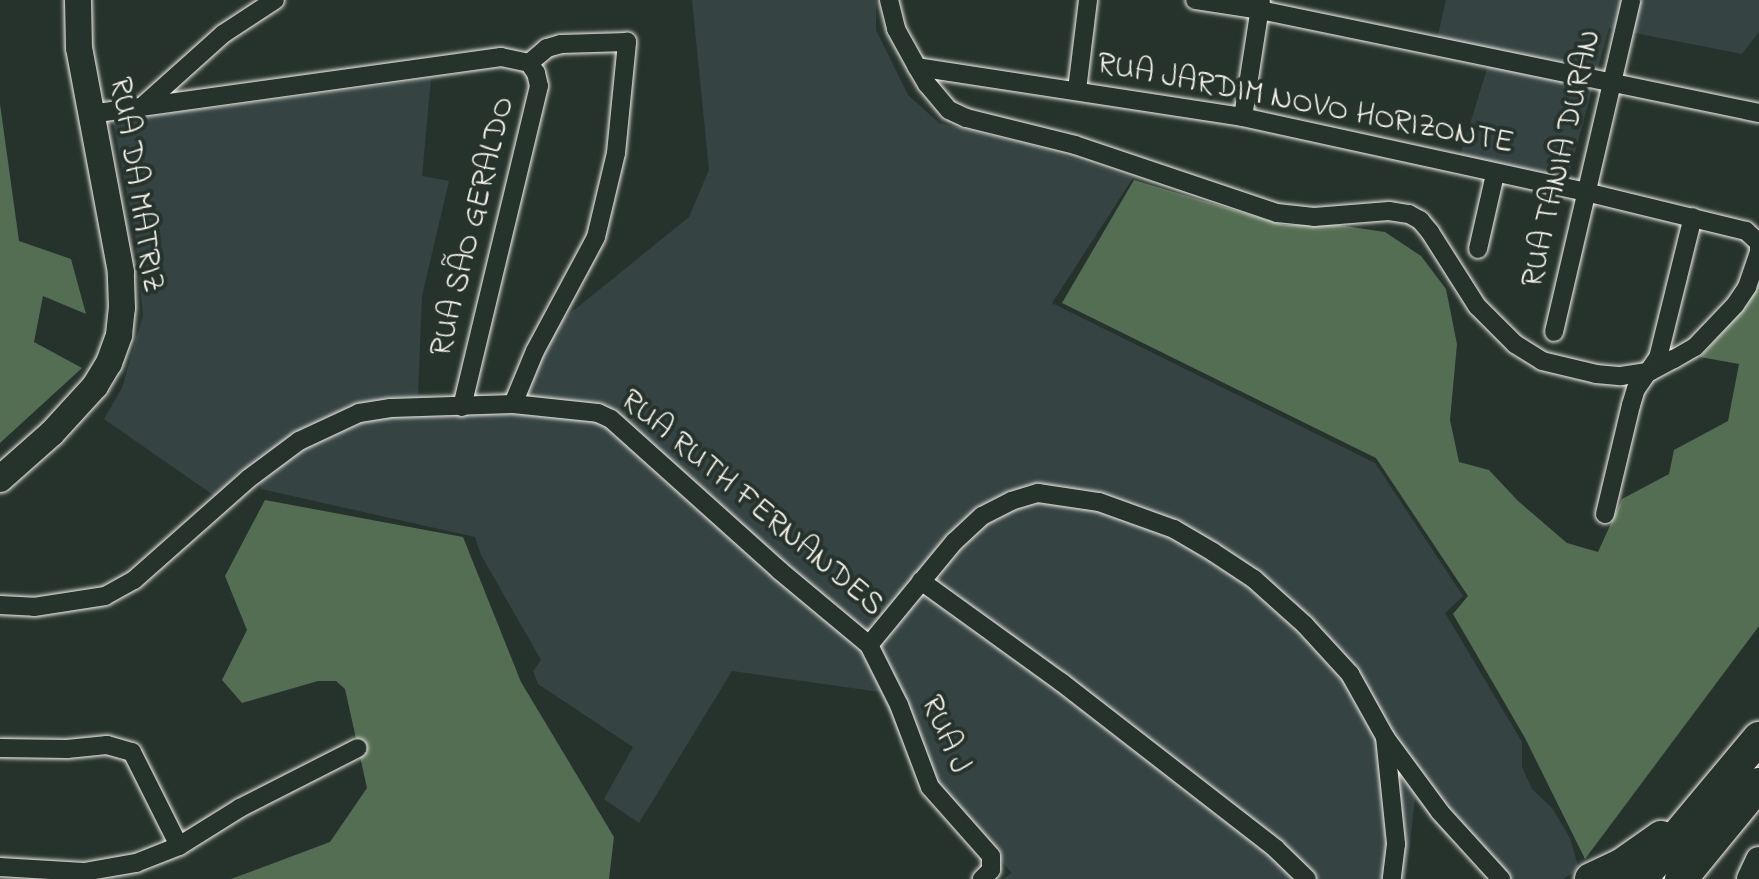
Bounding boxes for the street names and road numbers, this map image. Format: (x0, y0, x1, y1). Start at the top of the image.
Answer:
street label: RUA TANIA DURAN (1515, 26, 1611, 292)
street label: RUA JARDIM NOVO HORIZONTE (1093, 46, 1517, 164)
street label: RUA DA MATRIZ (99, 74, 171, 296)
street label: RUA SÃO GERALDO (423, 93, 525, 361)
street label: RUA RUTH FERNANDES (611, 382, 891, 626)
street label: RUA J (910, 690, 978, 780)

